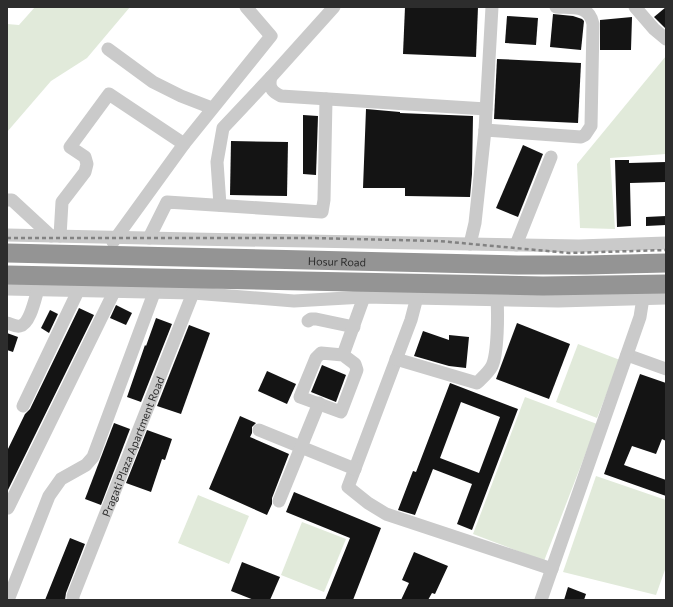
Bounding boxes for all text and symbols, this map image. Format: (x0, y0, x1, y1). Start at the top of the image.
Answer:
street label: Hosur Road (308, 254, 366, 268)
street label: Pragati Plaza Apartment Road (99, 374, 166, 518)

